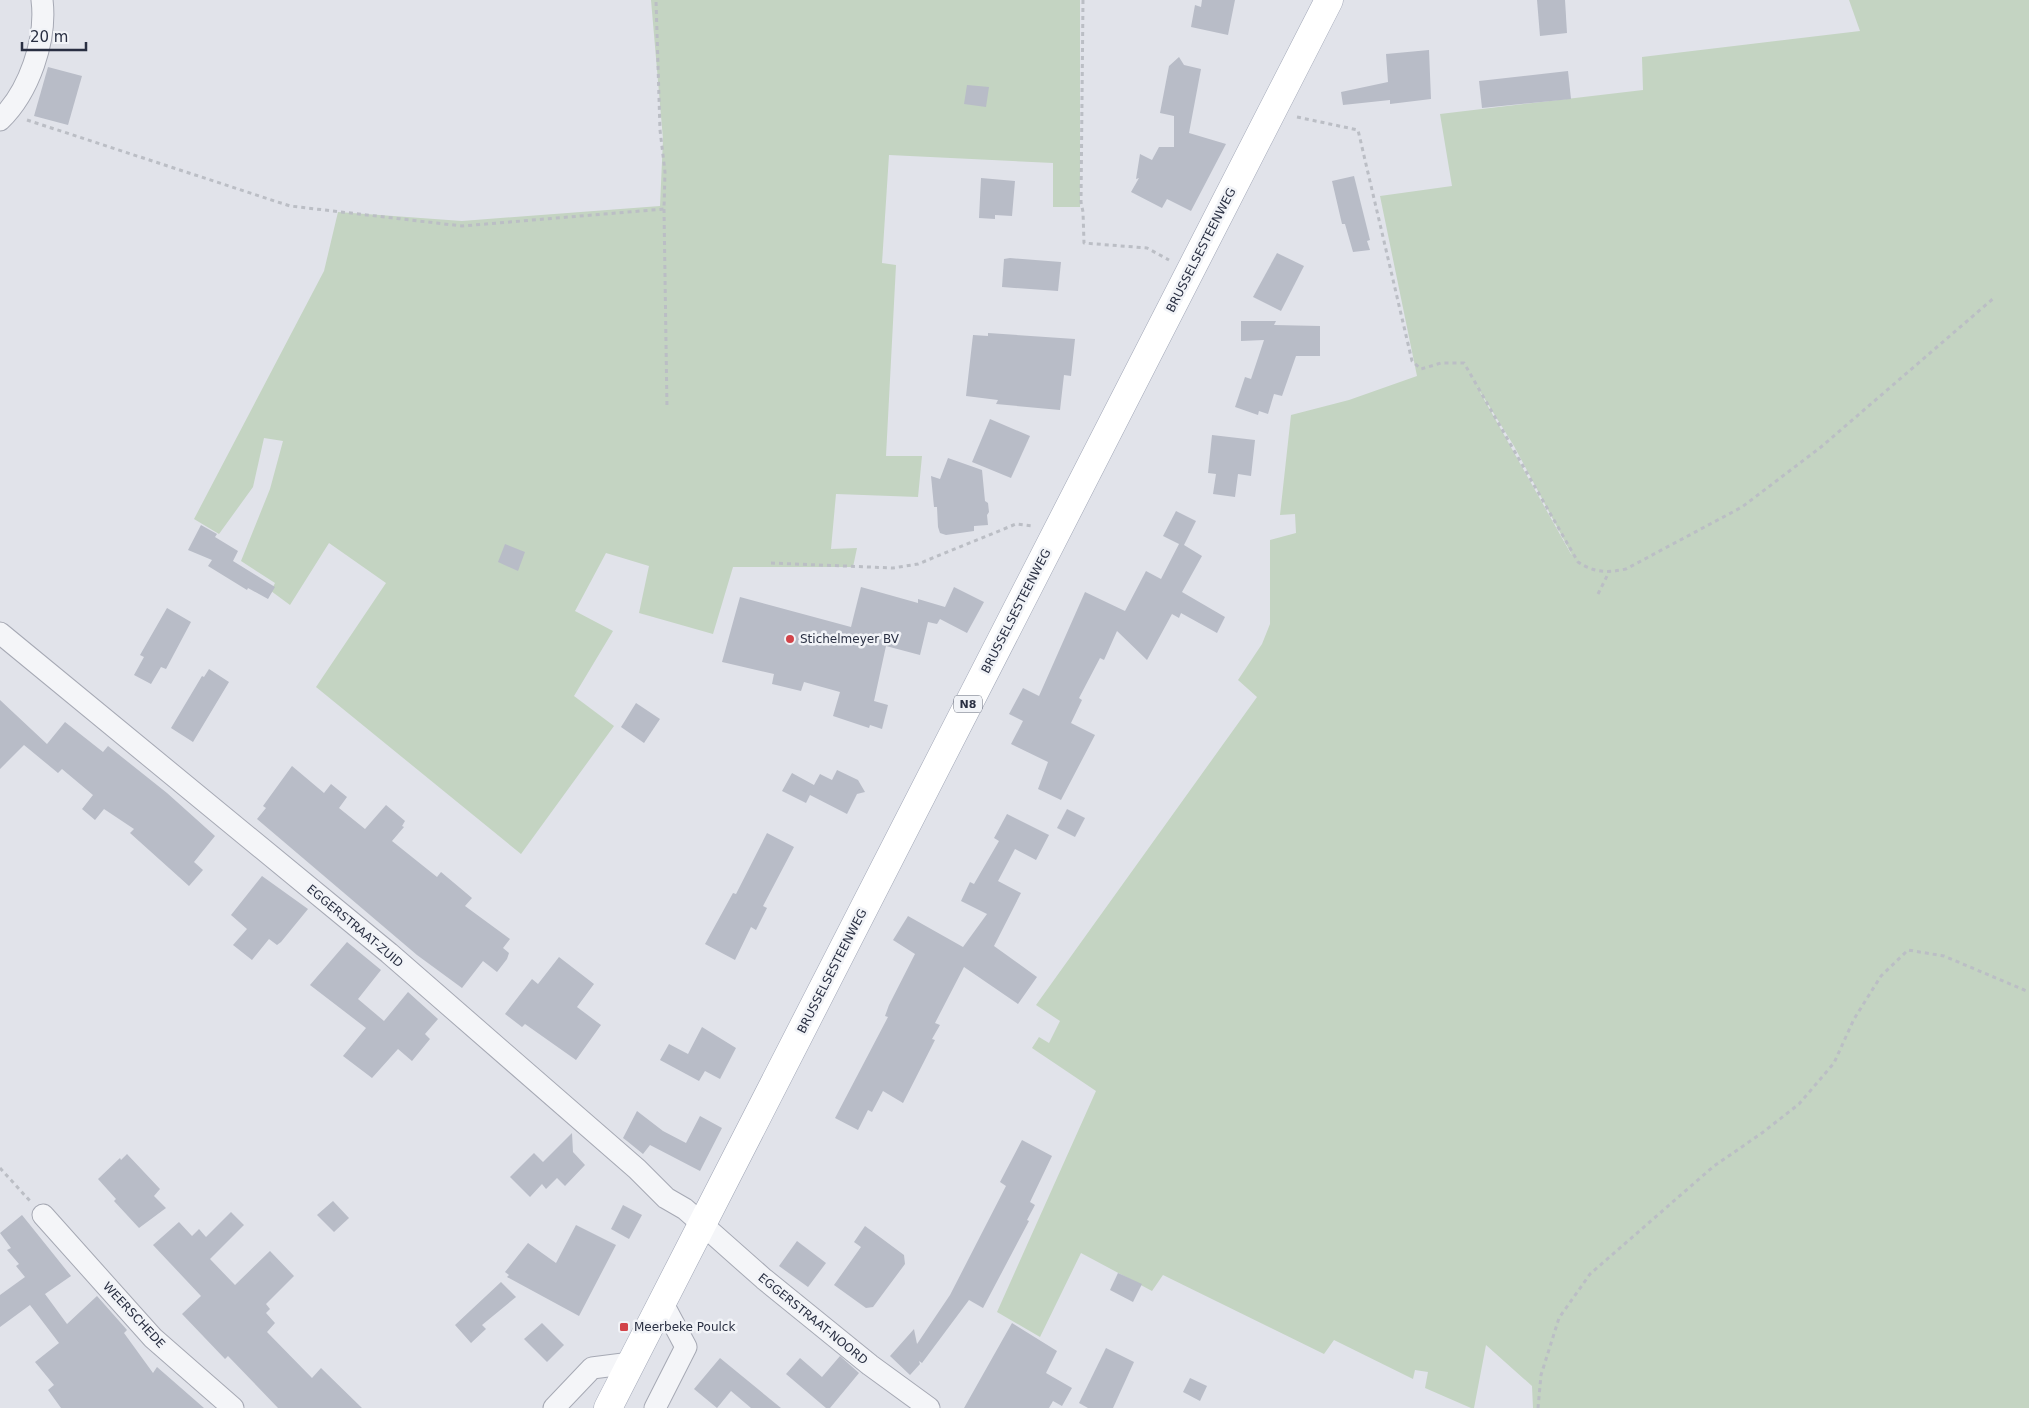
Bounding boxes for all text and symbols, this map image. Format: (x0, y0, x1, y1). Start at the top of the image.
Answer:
scale bar (22, 20, 86, 52)
text: 20 m (30, 28, 68, 46)
street label: BRUSSELSESTEENWEG (1163, 185, 1239, 315)
street label: BRUSSELSESTEENWEG (978, 546, 1054, 676)
place label: Stichelmeyer BV (800, 632, 900, 646)
marker: Stichelmeyer BV (784, 633, 796, 645)
road number: N8 (954, 696, 982, 712)
street label: EGGERSTRAAT-ZUID (304, 882, 406, 970)
street label: BRUSSELSESTEENWEG (794, 906, 870, 1036)
street label: EGGERSTRAAT-NOORD (755, 1271, 871, 1367)
street label: WEERSCHEDE (100, 1279, 168, 1351)
place label: Meerbeke Poulck (634, 1320, 735, 1334)
marker: Meerbeke Poulck (618, 1321, 630, 1333)

